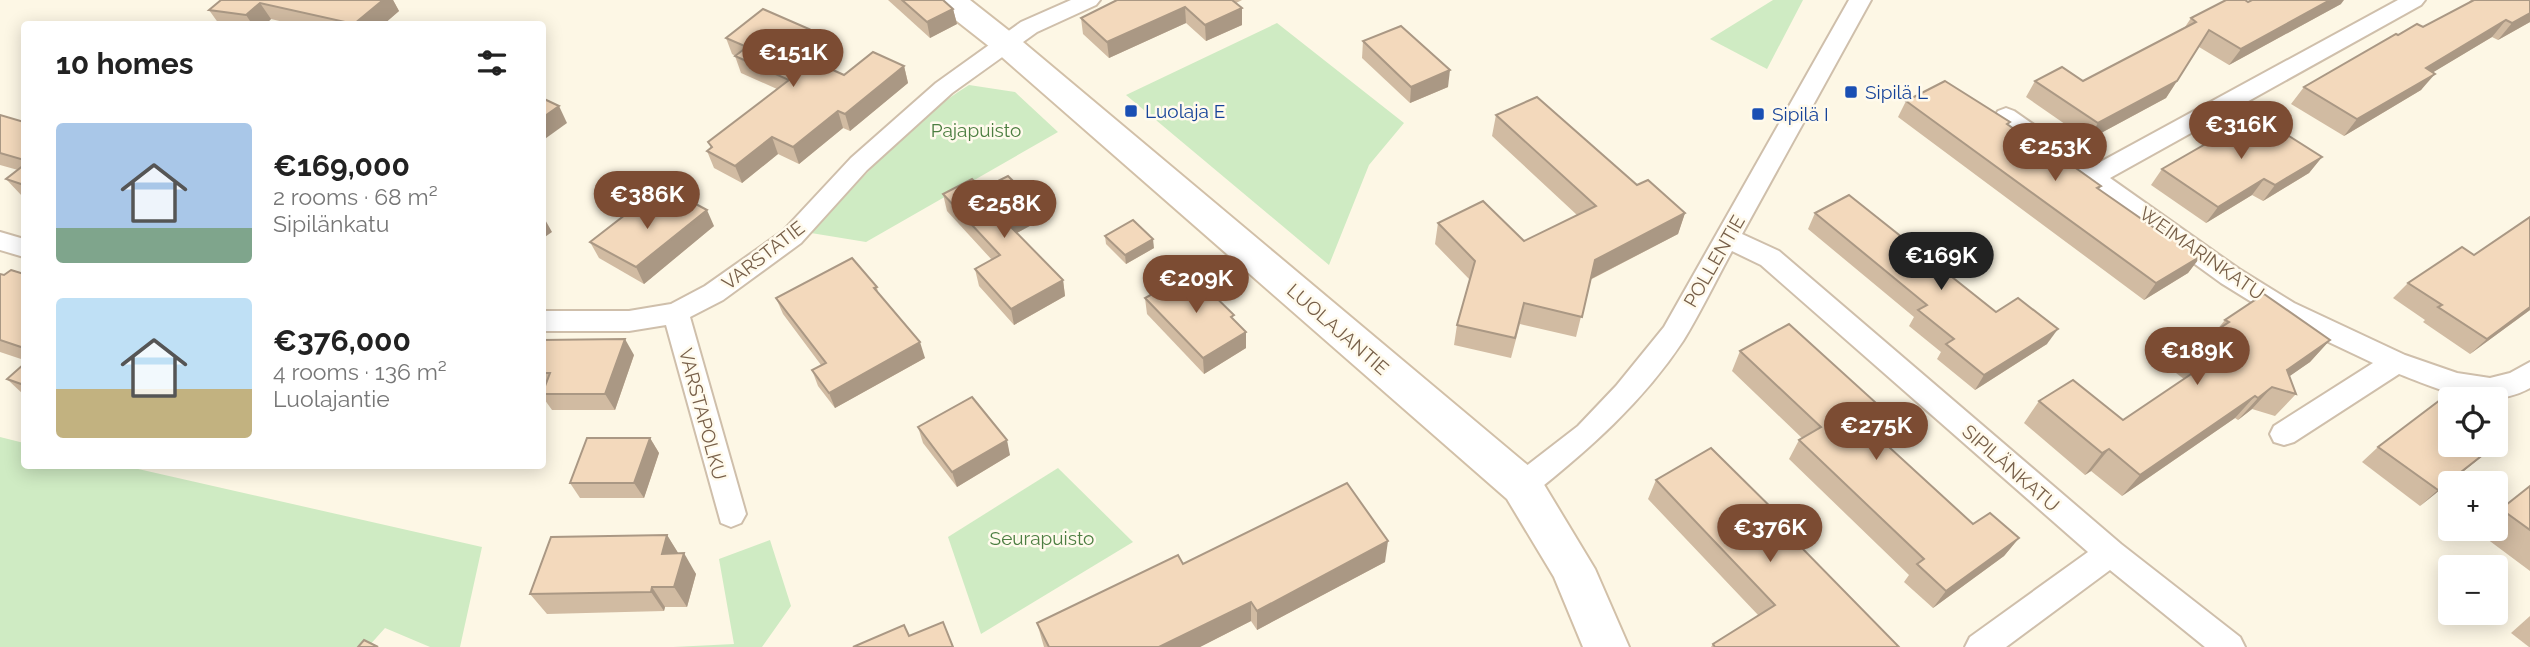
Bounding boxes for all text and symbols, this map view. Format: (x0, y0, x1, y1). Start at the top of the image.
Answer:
pin: €151K (744, 29, 842, 89)
text: €151K (758, 38, 828, 65)
icon: filters (473, 44, 511, 82)
text: 10 homes (56, 46, 193, 81)
place label: Sipilä L (1865, 81, 1928, 103)
marker: Sipilä L (1843, 84, 1859, 100)
place label: Luolaja E (1145, 100, 1225, 122)
pin: €316K (2192, 102, 2290, 161)
marker: Luolaja E (1123, 103, 1139, 119)
place label: Sipilä I (1772, 103, 1829, 125)
marker: Sipilä I (1750, 106, 1766, 122)
text: €316K (2205, 110, 2277, 137)
park label: Pajapuisto (931, 119, 1021, 141)
pin: €253K (2006, 124, 2104, 183)
text: €253K (2019, 132, 2091, 159)
text: €169,000 (273, 148, 410, 183)
icon: home (112, 151, 196, 235)
pin: €386K (598, 172, 696, 231)
text: €386K (610, 180, 684, 207)
pin: €258K (955, 180, 1053, 240)
text: 2 rooms · 68 m² (273, 183, 438, 210)
text: €258K (967, 189, 1041, 216)
street label: WEIMARINKATU (2135, 202, 2269, 304)
text: Sipilänkatu (273, 210, 389, 237)
street label: POLLENTIE (1679, 211, 1749, 311)
street label: VARSTATIE (718, 216, 808, 294)
pin: €169K (1892, 232, 1990, 292)
text: €169K (1905, 241, 1977, 268)
pin: €209K (1147, 256, 1245, 315)
text: €209K (1159, 264, 1233, 291)
street label: LUOLAJANTIE (1283, 279, 1393, 379)
text: €376,000 (273, 323, 411, 358)
icon: home (112, 326, 196, 410)
pin: €189K (2148, 328, 2246, 387)
text: €189K (2161, 336, 2233, 363)
street label: VARSTAPOLKU (675, 346, 731, 482)
text: 4 rooms · 136 m² (273, 358, 447, 385)
text: Luolajantie (273, 385, 390, 412)
map controls (2438, 387, 2508, 625)
button: locate (2438, 387, 2508, 457)
pin: €275K (1827, 402, 1925, 462)
text: €275K (1840, 411, 1912, 438)
street label: SIPILÄNKATU (1958, 420, 2064, 516)
button: + (2438, 471, 2508, 541)
pin: €376K (1721, 504, 1819, 564)
text: €376K (1733, 513, 1807, 540)
park label: Seurapuisto (990, 527, 1094, 549)
button: − (2438, 555, 2508, 625)

